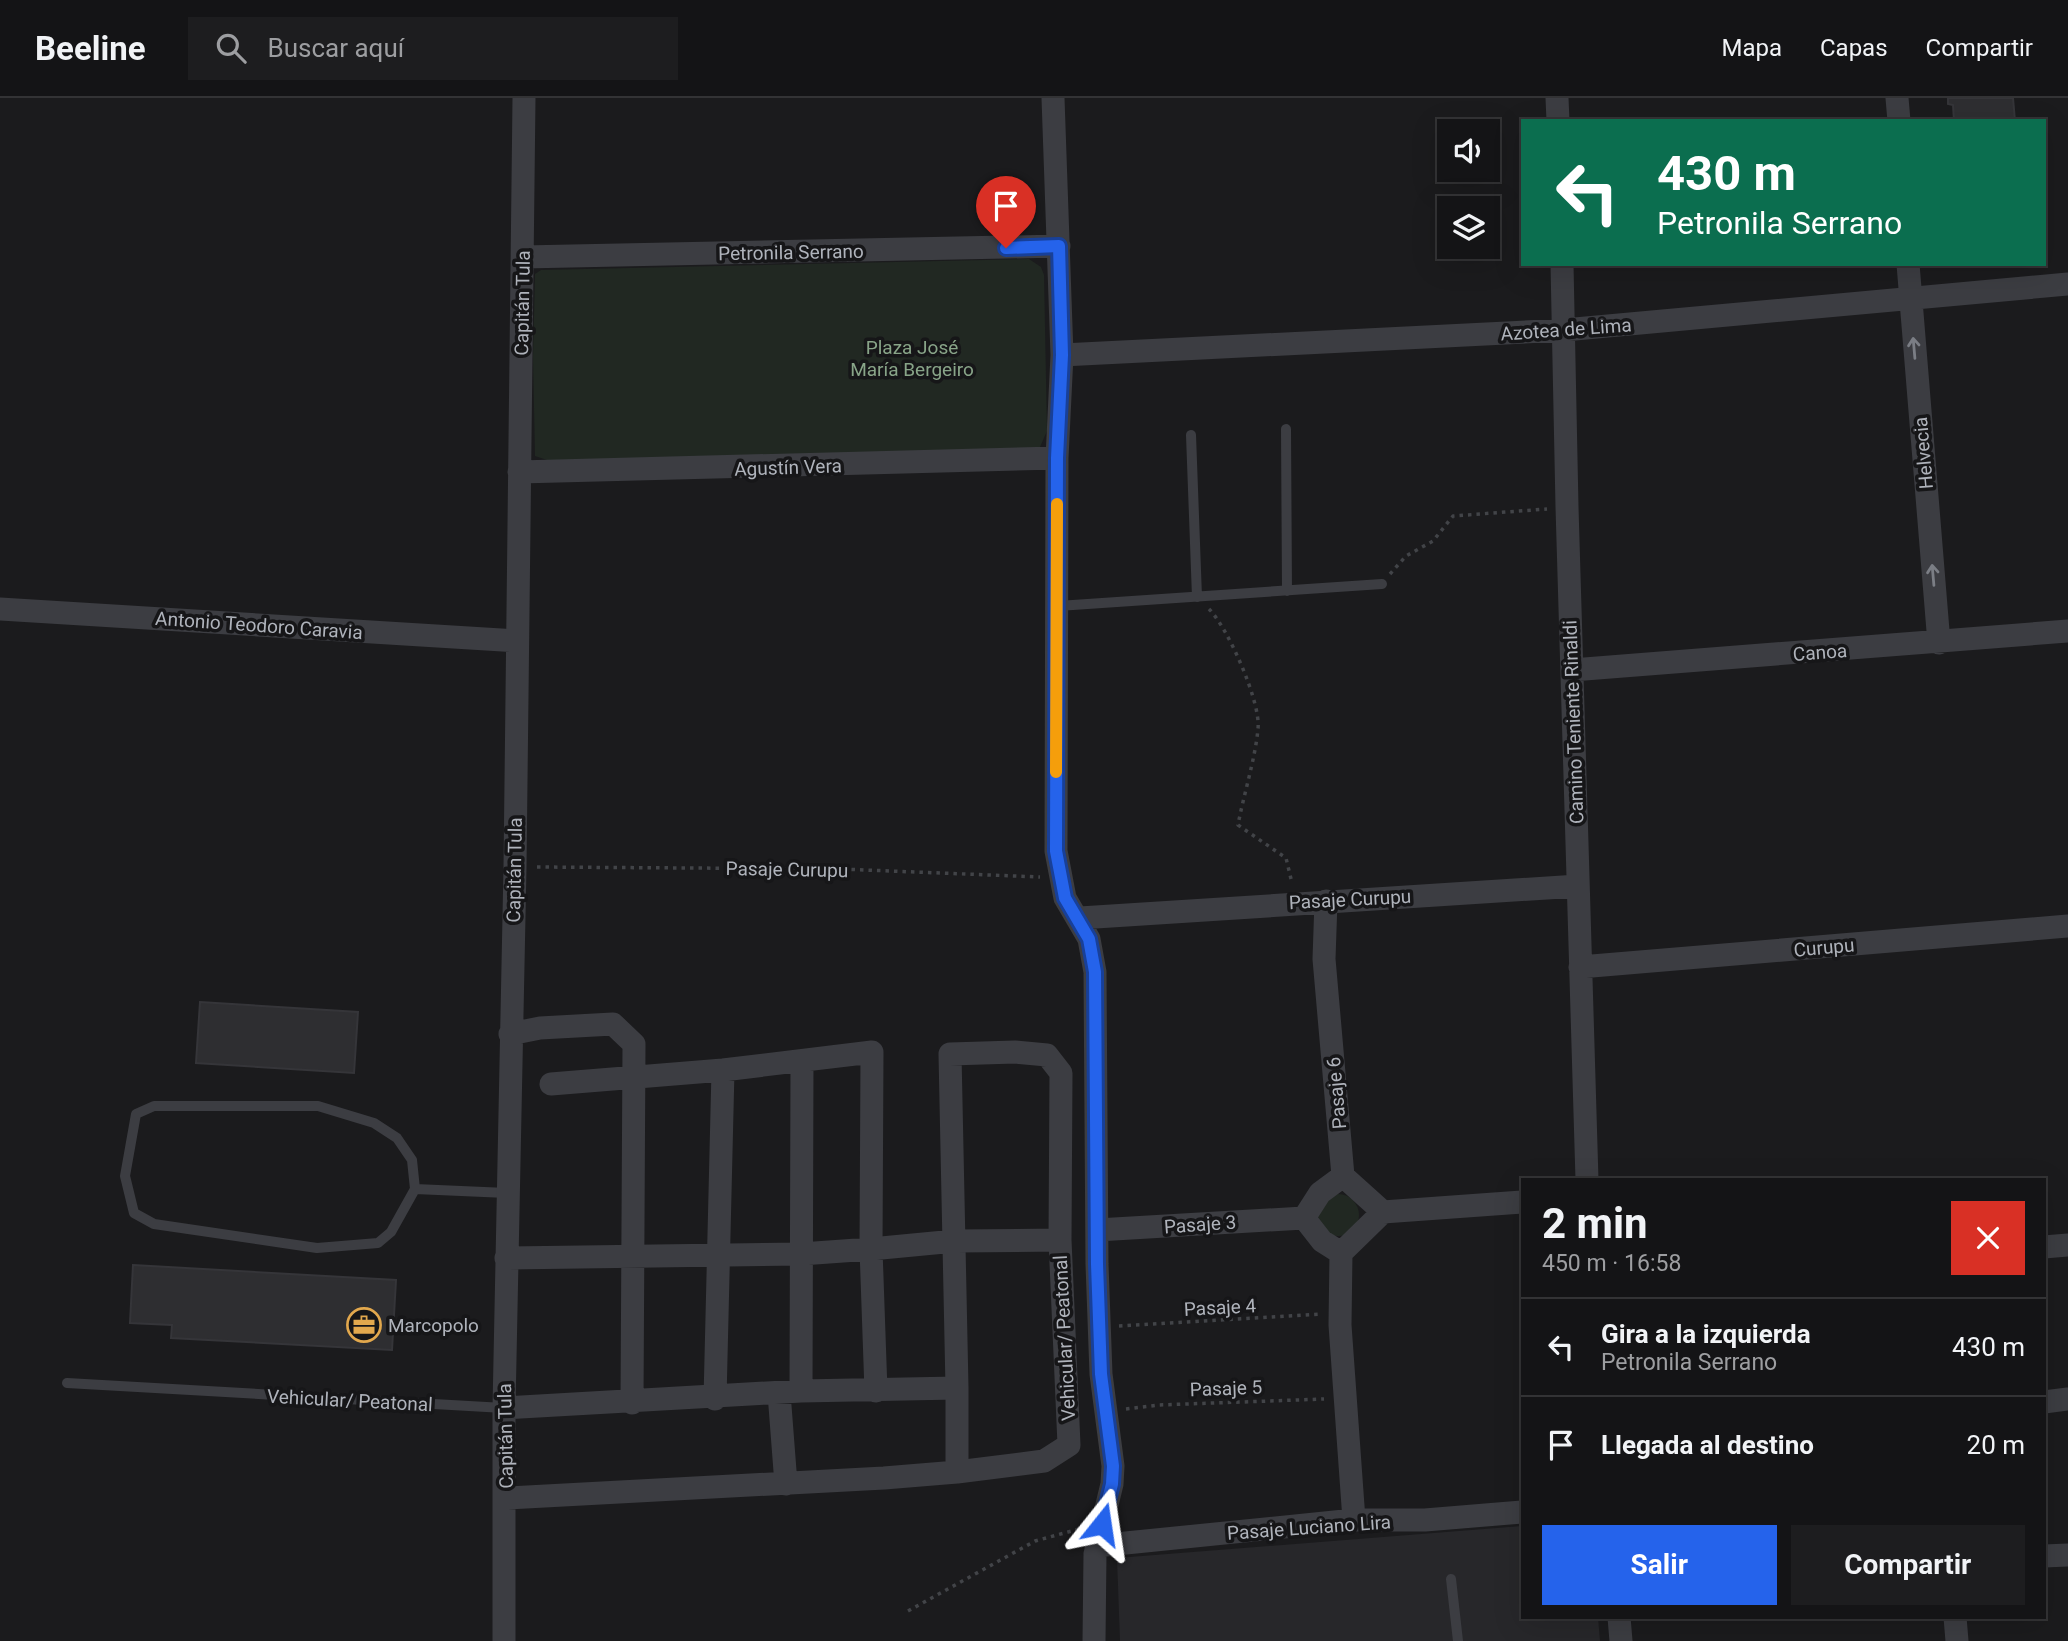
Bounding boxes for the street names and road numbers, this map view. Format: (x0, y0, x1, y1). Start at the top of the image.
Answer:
street label: Petronila Serrano (718, 240, 864, 265)
street label: Capitán Tula (510, 250, 535, 356)
street label: Azotea de Lima (1500, 313, 1632, 346)
street label: Helvecia (1909, 416, 1938, 490)
street label: Agustín Vera (734, 454, 842, 481)
street label: Antonio Teodoro Caravia (154, 607, 363, 644)
street label: Camino Teniente Rinaldi (1558, 620, 1589, 824)
street label: Canoa (1792, 639, 1848, 666)
street label: Capitán Tula (502, 817, 527, 923)
street label: Pasaje Curupu (726, 857, 848, 882)
street label: Pasaje Curupu (1288, 885, 1412, 914)
street label: Curupu (1793, 933, 1855, 962)
street label: Pasaje 6 (1322, 1056, 1351, 1130)
street label: Pasaje 3 (1163, 1211, 1237, 1238)
street label: Vehicular/ Peatonal (1049, 1255, 1080, 1421)
street label: Pasaje 4 (1183, 1294, 1257, 1321)
street label: Pasaje 5 (1189, 1376, 1263, 1401)
street label: Capitán Tula (493, 1383, 518, 1489)
street label: Vehicular/ Peatonal (267, 1385, 433, 1416)
street label: Pasaje Luciano Lira (1226, 1510, 1392, 1545)

